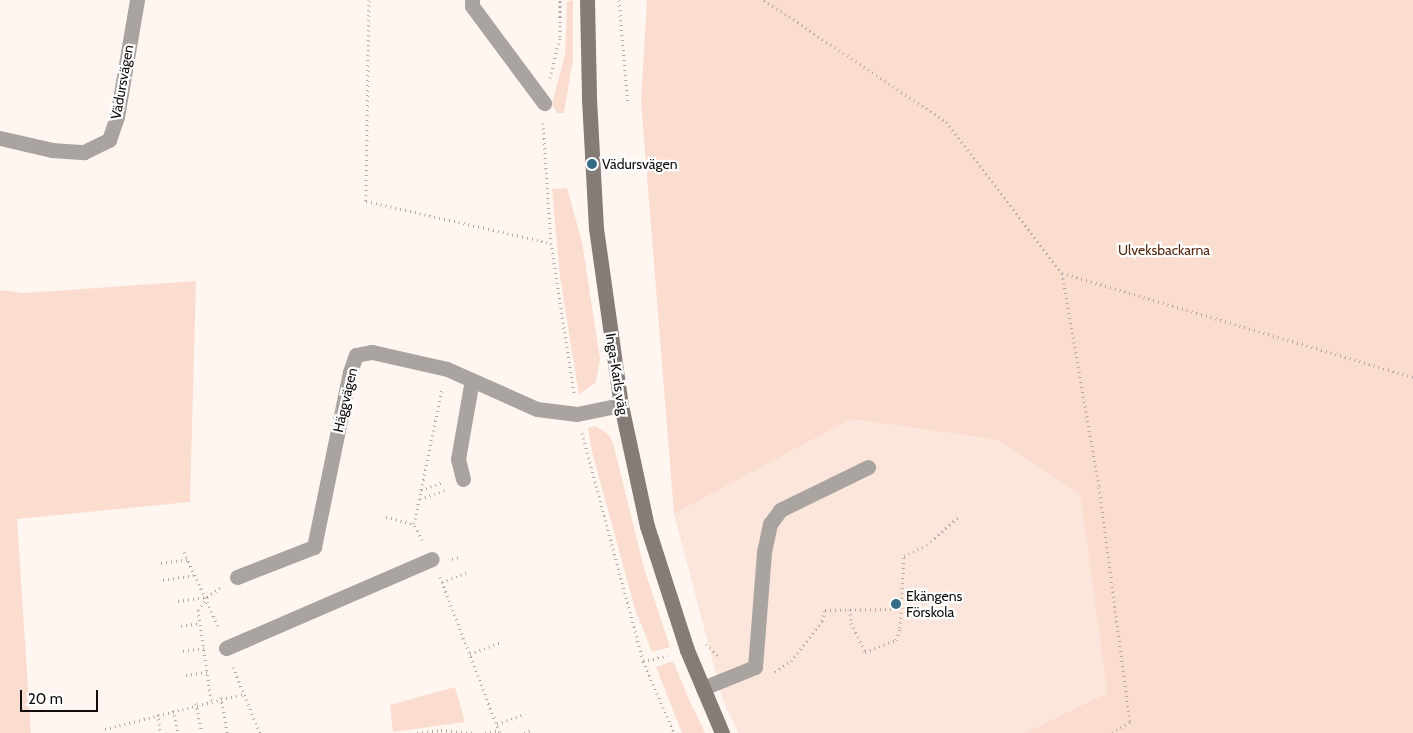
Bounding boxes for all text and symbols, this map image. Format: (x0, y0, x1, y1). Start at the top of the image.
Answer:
street label: Vädursvägen (107, 43, 137, 121)
place label: Vädursvägen (602, 156, 678, 172)
marker: Vädursvägen (586, 158, 598, 170)
park label: Ulveksbackarna (1118, 242, 1210, 258)
street label: Inga-Karls väg (602, 332, 632, 416)
street label: Häggvägen (329, 366, 361, 434)
place label: Ekängens Förskola (906, 588, 962, 620)
marker: Ekängens Förskola (890, 598, 902, 610)
scale bar (22, 680, 100, 712)
text: 20 m (28, 690, 63, 708)

